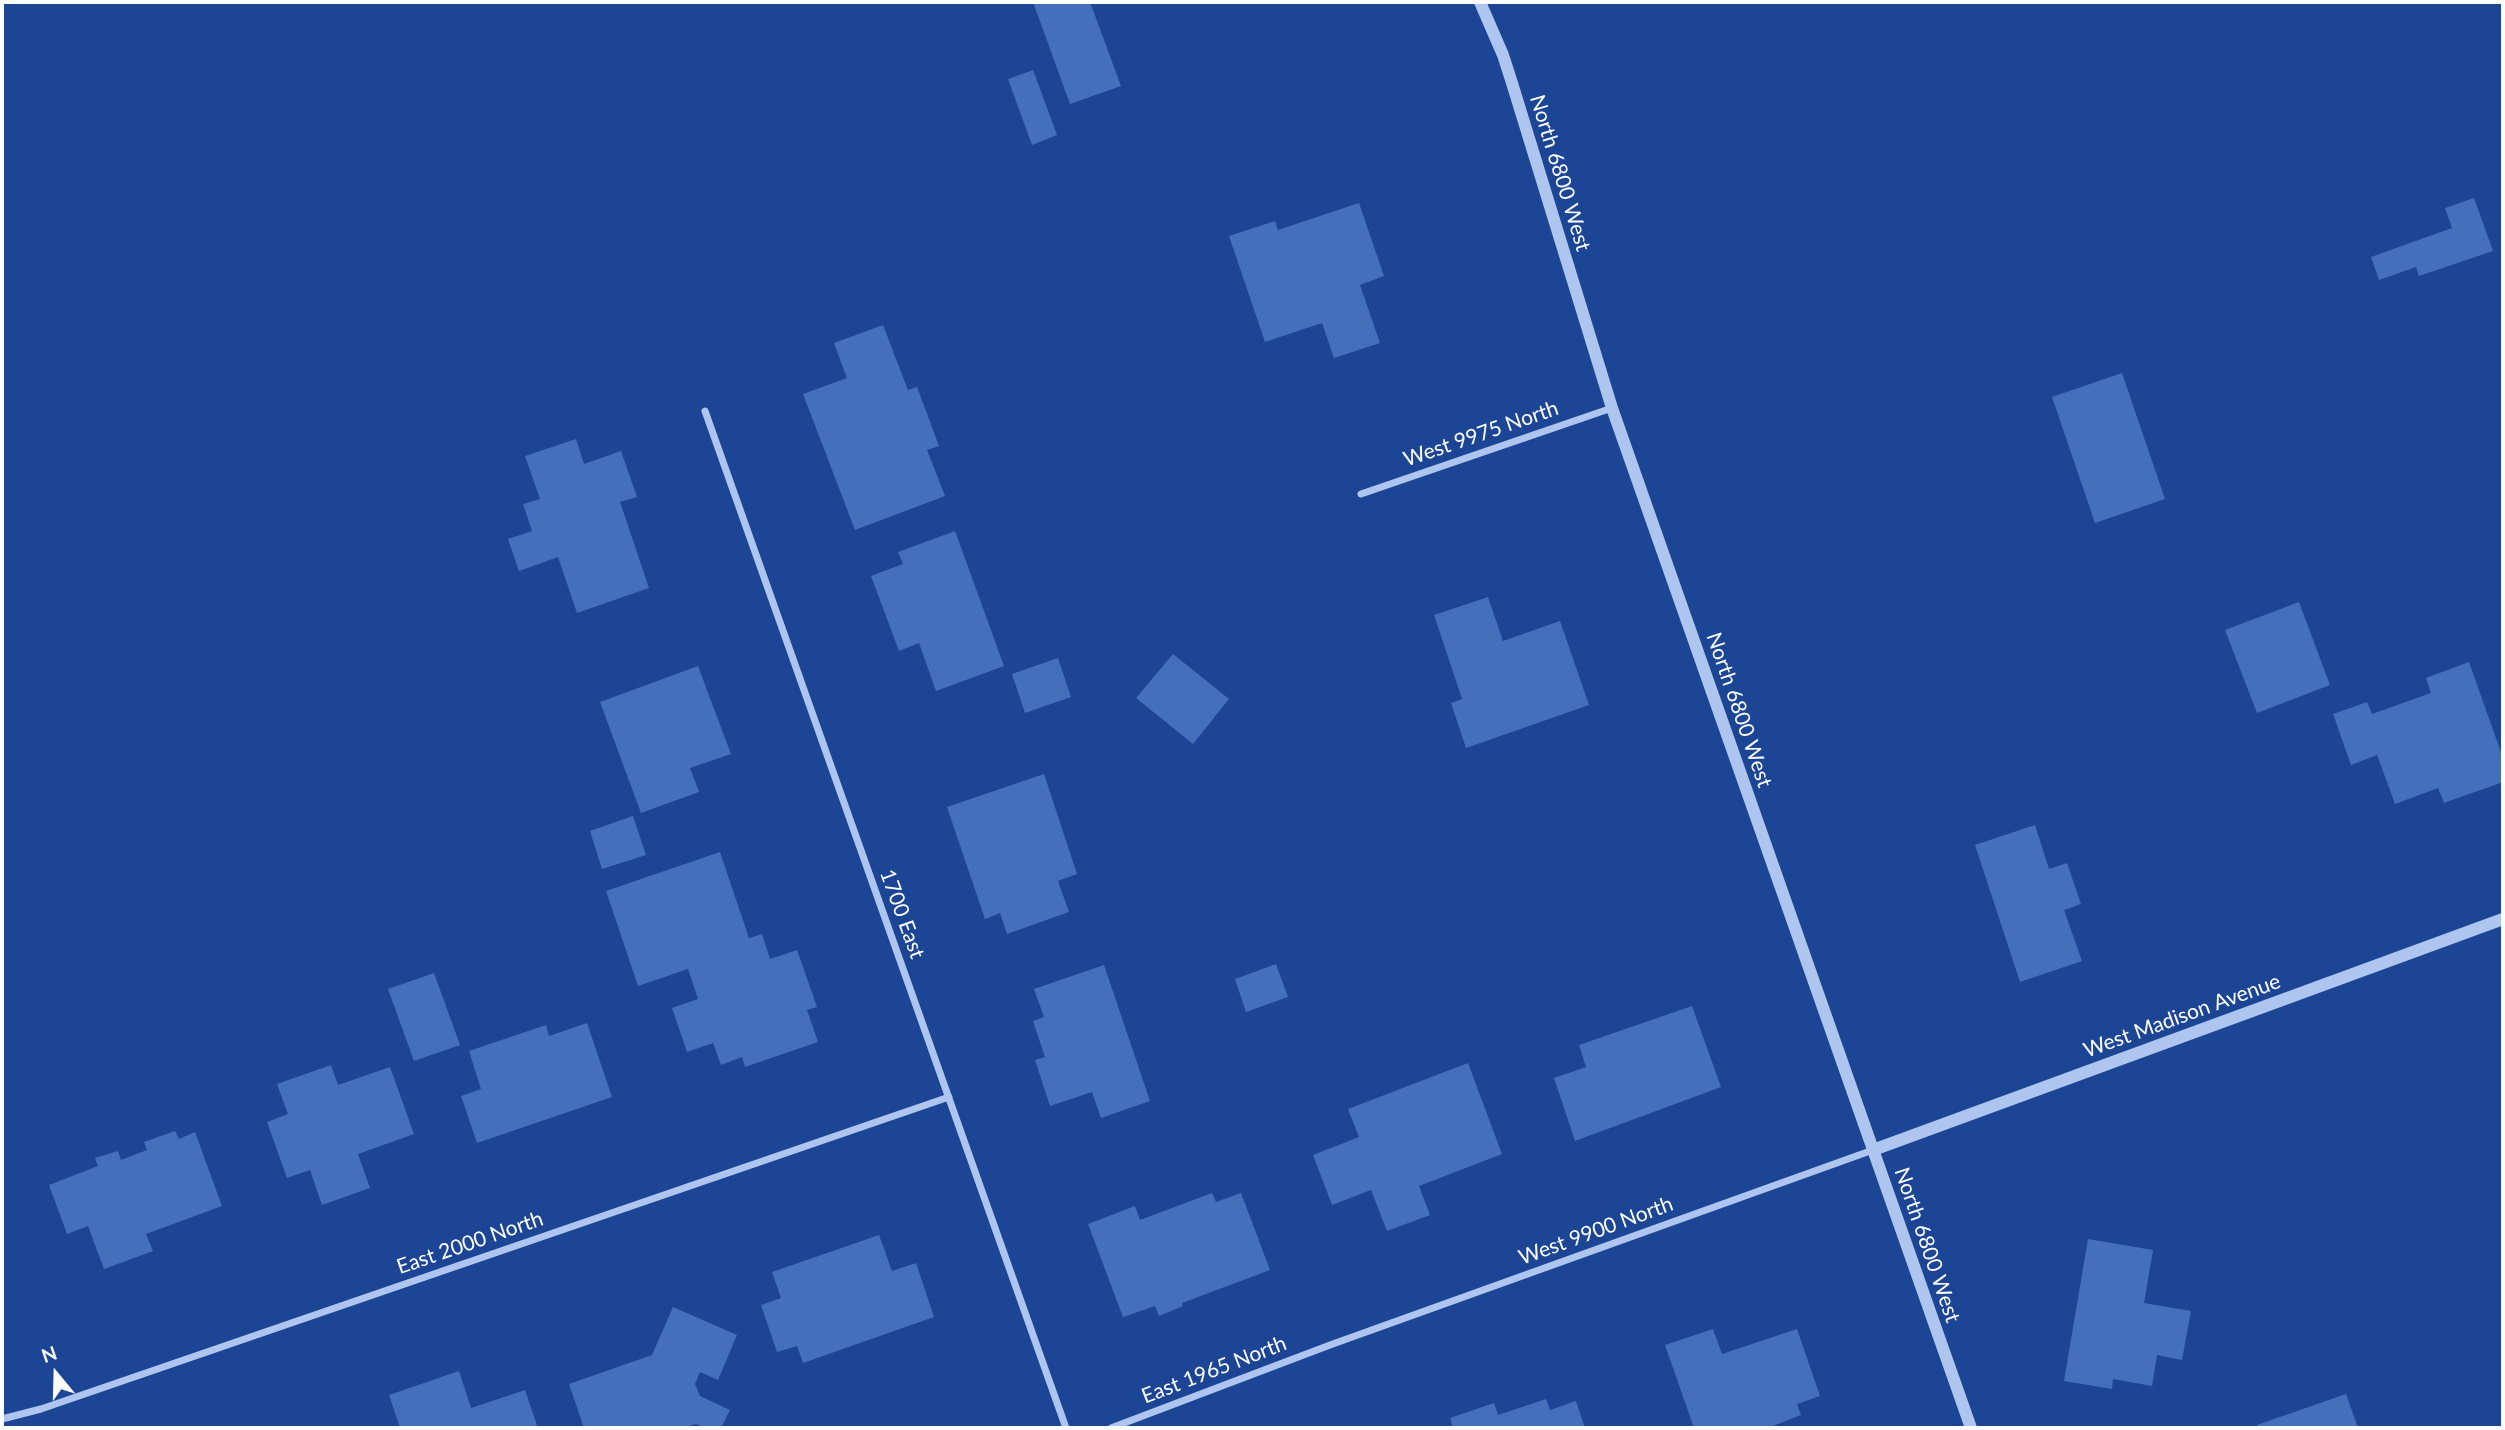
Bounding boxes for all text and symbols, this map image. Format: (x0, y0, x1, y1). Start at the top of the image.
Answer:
street label: North 6800 West (1524, 92, 1596, 254)
street label: West 9975 North (1400, 396, 1562, 472)
street label: North 6800 West (1701, 629, 1777, 791)
street label: 1700 East (874, 866, 930, 962)
street label: West Madison Avenue (2080, 969, 2284, 1063)
street label: North 6800 West (1889, 1164, 1965, 1326)
street label: West 9900 North (1515, 1191, 1677, 1271)
street label: East 2000 North (394, 1206, 546, 1280)
street label: East 1965 North (1138, 1331, 1290, 1409)
north arrow (21, 1339, 91, 1409)
text: N (38, 1340, 60, 1367)

